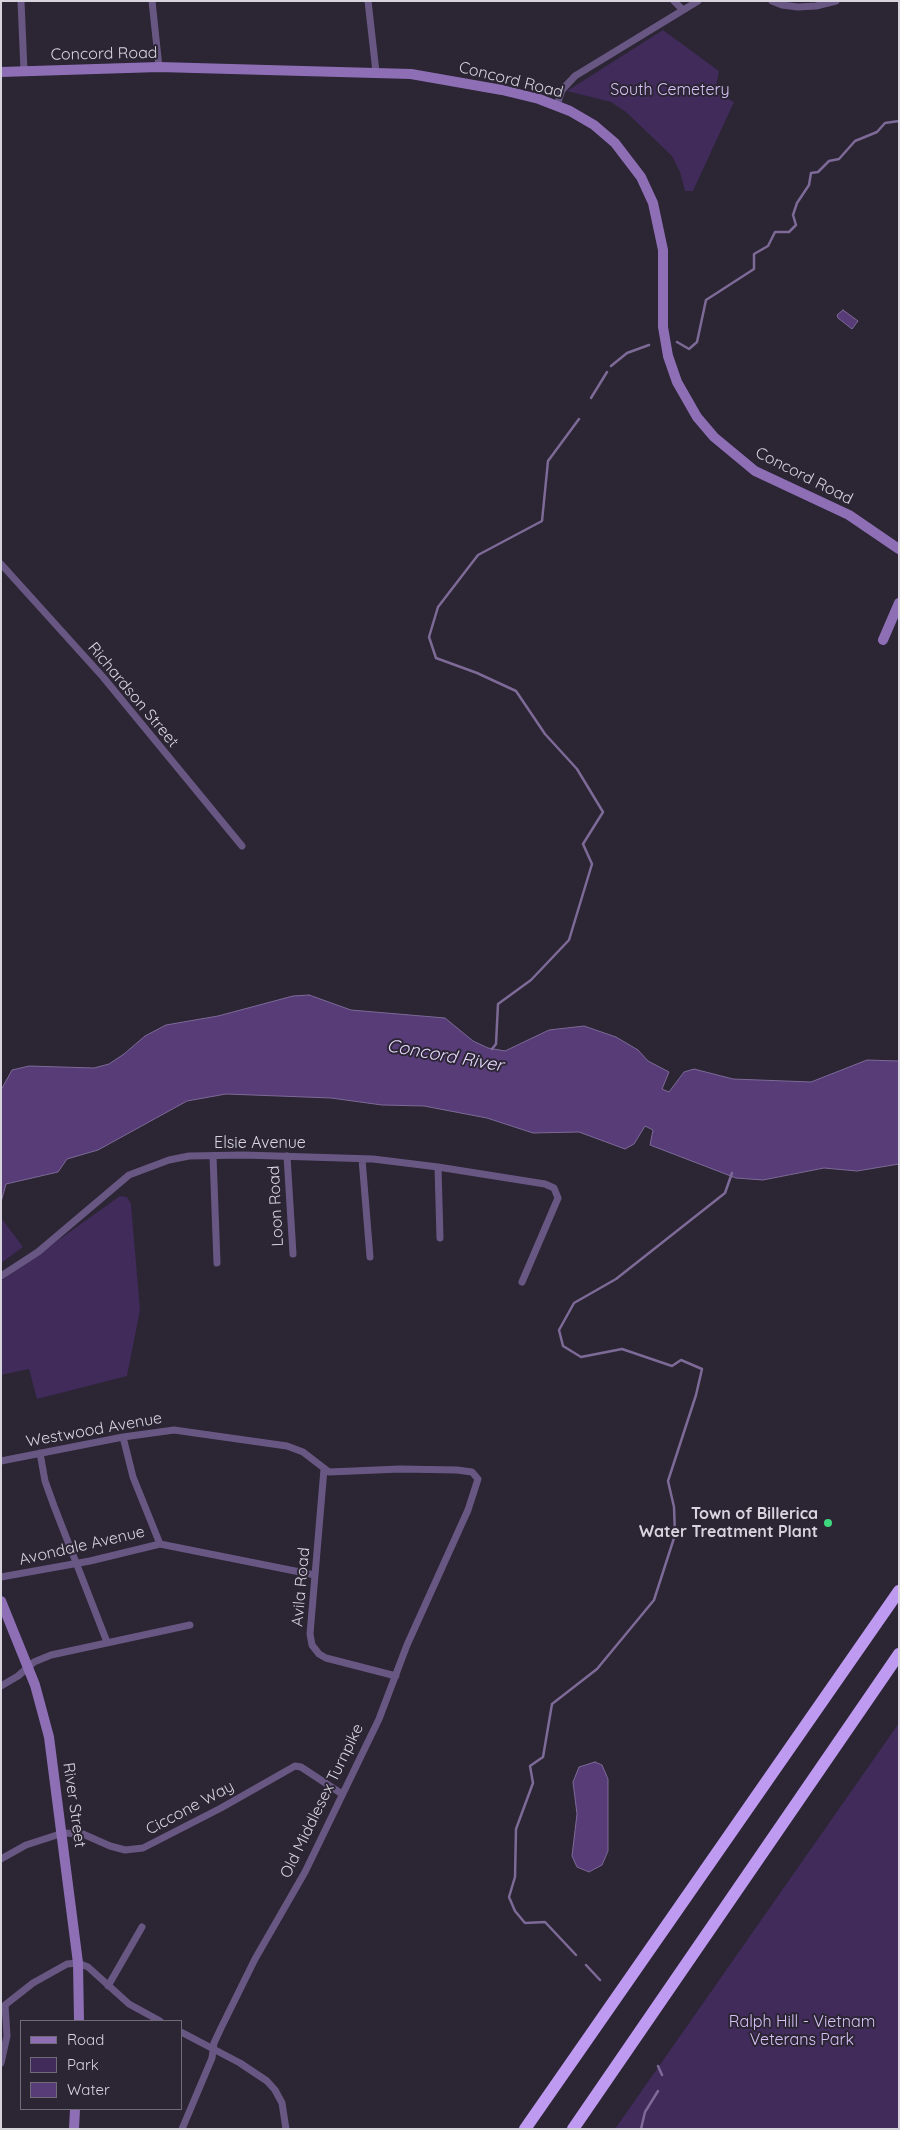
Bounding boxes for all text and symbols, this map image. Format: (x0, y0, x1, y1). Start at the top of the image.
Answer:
street label: Concord Road (50, 43, 158, 65)
street label: Concord Road (457, 58, 565, 102)
park label: South Cemetery (610, 80, 730, 100)
street label: Concord Road (752, 443, 856, 509)
street label: Richardson Street (83, 639, 183, 751)
water label: Concord River (385, 1035, 505, 1077)
street label: Elsie Avenue (214, 1133, 306, 1153)
street label: Loon Road (264, 1165, 288, 1247)
street label: Westwood Avenue (24, 1409, 164, 1451)
place label: Town of Billerica Water Treatment Plant (639, 1504, 818, 1542)
marker: Town of Billerica Water Treatment Plant (822, 1517, 834, 1529)
street label: Avondale Avenue (17, 1522, 147, 1570)
street label: Avila Road (288, 1547, 314, 1627)
street label: Old Middlesex Turnpike (276, 1721, 368, 1881)
street label: River Street (59, 1761, 89, 1849)
street label: Ciccone Way (143, 1777, 237, 1839)
park label: Ralph Hill - Vietnam Veterans Park (729, 2012, 875, 2050)
legend (20, 2020, 182, 2110)
text: Road (67, 2030, 104, 2049)
text: Park (67, 2055, 99, 2074)
text: Water (67, 2080, 110, 2099)

